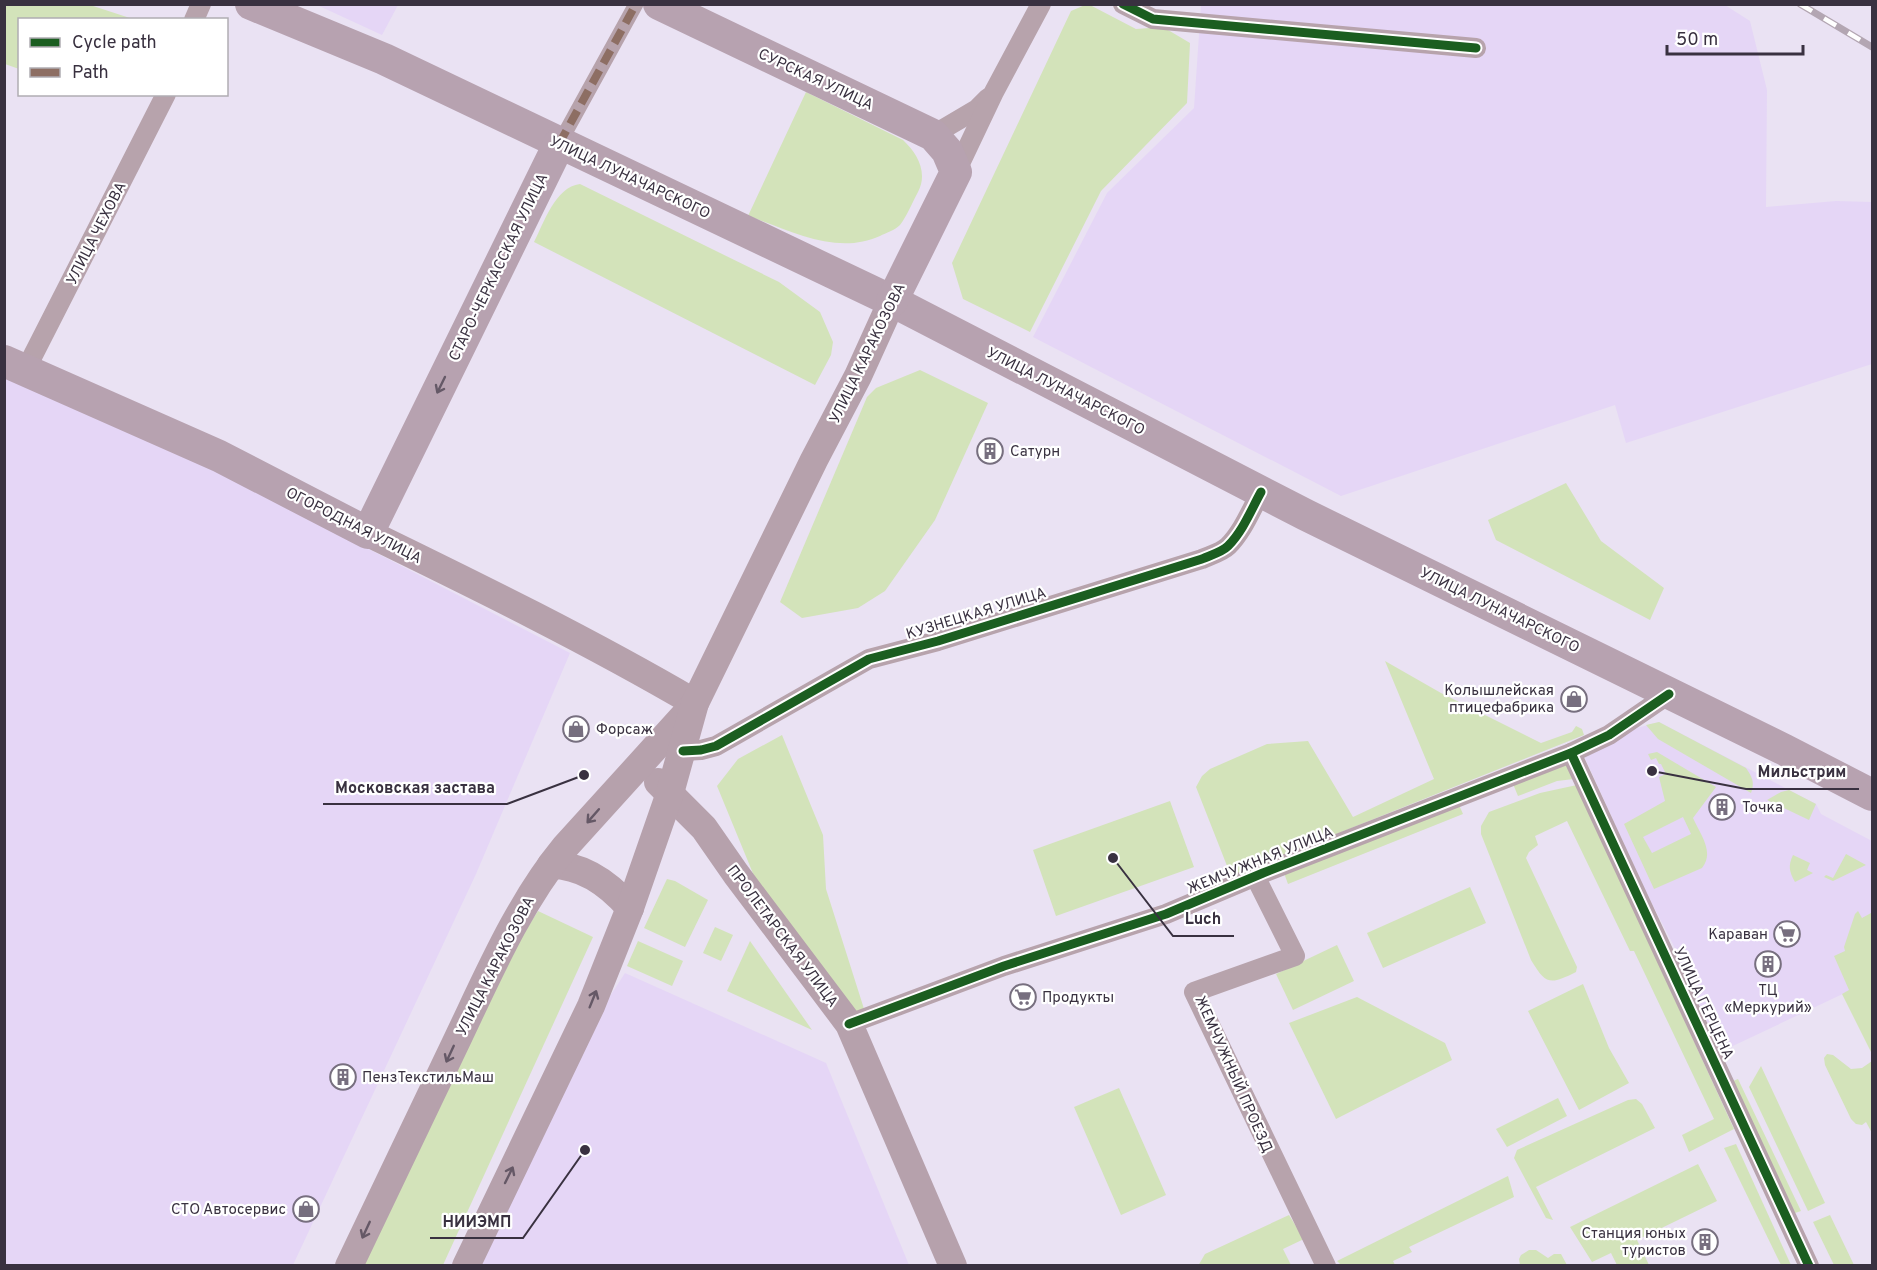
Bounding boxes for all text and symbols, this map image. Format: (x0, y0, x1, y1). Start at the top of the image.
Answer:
legend (18, 18, 228, 96)
scale bar (1667, 18, 1804, 56)
text: 50 m (1676, 29, 1718, 52)
text: Cycle path (72, 32, 157, 55)
street label: СУРСКАЯ УЛИЦА (755, 45, 876, 115)
text: Path (72, 62, 109, 85)
street label: УЛИЦА ЛУНАЧАРСКОГО (546, 133, 713, 224)
street label: СТАРО-ЧЕРКАССКАЯ УЛИЦА (445, 171, 553, 365)
street label: УЛИЦА ЧЕХОВА (63, 179, 132, 288)
street label: УЛИЦА КАРАКОЗОВА (826, 280, 911, 427)
street label: УЛИЦА ЛУНАЧАРСКОГО (983, 344, 1148, 441)
one-way arrow (434, 375, 446, 393)
building icon: Сатурн (975, 436, 1005, 466)
place label: Сатурн (1010, 443, 1060, 462)
street label: ОГОРОДНАЯ УЛИЦА (282, 484, 424, 569)
street label: УЛИЦА ЛУНАЧАРСКОГО (1416, 564, 1582, 658)
street label: КУЗНЕЦКАЯ УЛИЦА (904, 584, 1049, 645)
place label: Колышлейская птицефабрика (1444, 682, 1554, 718)
shop icon: Колышлейская птицефабрика (1559, 684, 1589, 714)
shop icon: Форсаж (561, 714, 591, 744)
place label: Форсаж (596, 721, 654, 740)
callout: Мильстрим (1746, 755, 1859, 789)
text: Мильстрим (1758, 763, 1846, 783)
callout: Московская застава (323, 770, 507, 804)
text: Московская застава (335, 779, 495, 799)
building icon: Точка (1707, 792, 1737, 822)
place label: Точка (1742, 799, 1783, 818)
one-way arrow (586, 808, 600, 823)
street label: ЖЕМЧУЖНАЯ УЛИЦА (1185, 823, 1336, 899)
street label: ПРОЛЕТАРСКАЯ УЛИЦА (722, 862, 842, 1012)
street label: УЛИЦА КАРАКОЗОВА (453, 894, 540, 1040)
callout: Luch (1173, 902, 1234, 936)
text: Luch (1185, 910, 1221, 930)
supermarket icon: Караван (1772, 919, 1802, 949)
place label: Караван (1708, 926, 1768, 945)
street label: УЛИЦА ГЕРЦЕНА (1668, 944, 1737, 1063)
building icon: ТЦ «Меркурий» (1753, 949, 1783, 979)
supermarket icon: Продукты (1008, 982, 1038, 1012)
place label: ТЦ «Меркурий» (1724, 982, 1812, 1018)
place label: Продукты (1042, 989, 1114, 1008)
one-way arrow (588, 990, 599, 1009)
street label: ЖЕМЧУЖНЫЙ ПРОЕЗД (1189, 992, 1278, 1156)
one-way arrow (444, 1045, 456, 1063)
building icon: ПензТекстильМаш (328, 1062, 358, 1092)
place label: ПензТекстильМаш (362, 1069, 494, 1088)
one-way arrow (504, 1166, 516, 1184)
shop icon: СТО Автосервис (291, 1194, 321, 1224)
place label: СТО Автосервис (171, 1201, 286, 1220)
callout: НИИЭМП (430, 1204, 523, 1238)
text: НИИЭМП (443, 1213, 511, 1233)
one-way arrow (360, 1221, 372, 1239)
place label: Станция юных туристов (1582, 1225, 1686, 1261)
building icon: Станция юных туристов (1690, 1227, 1720, 1257)

